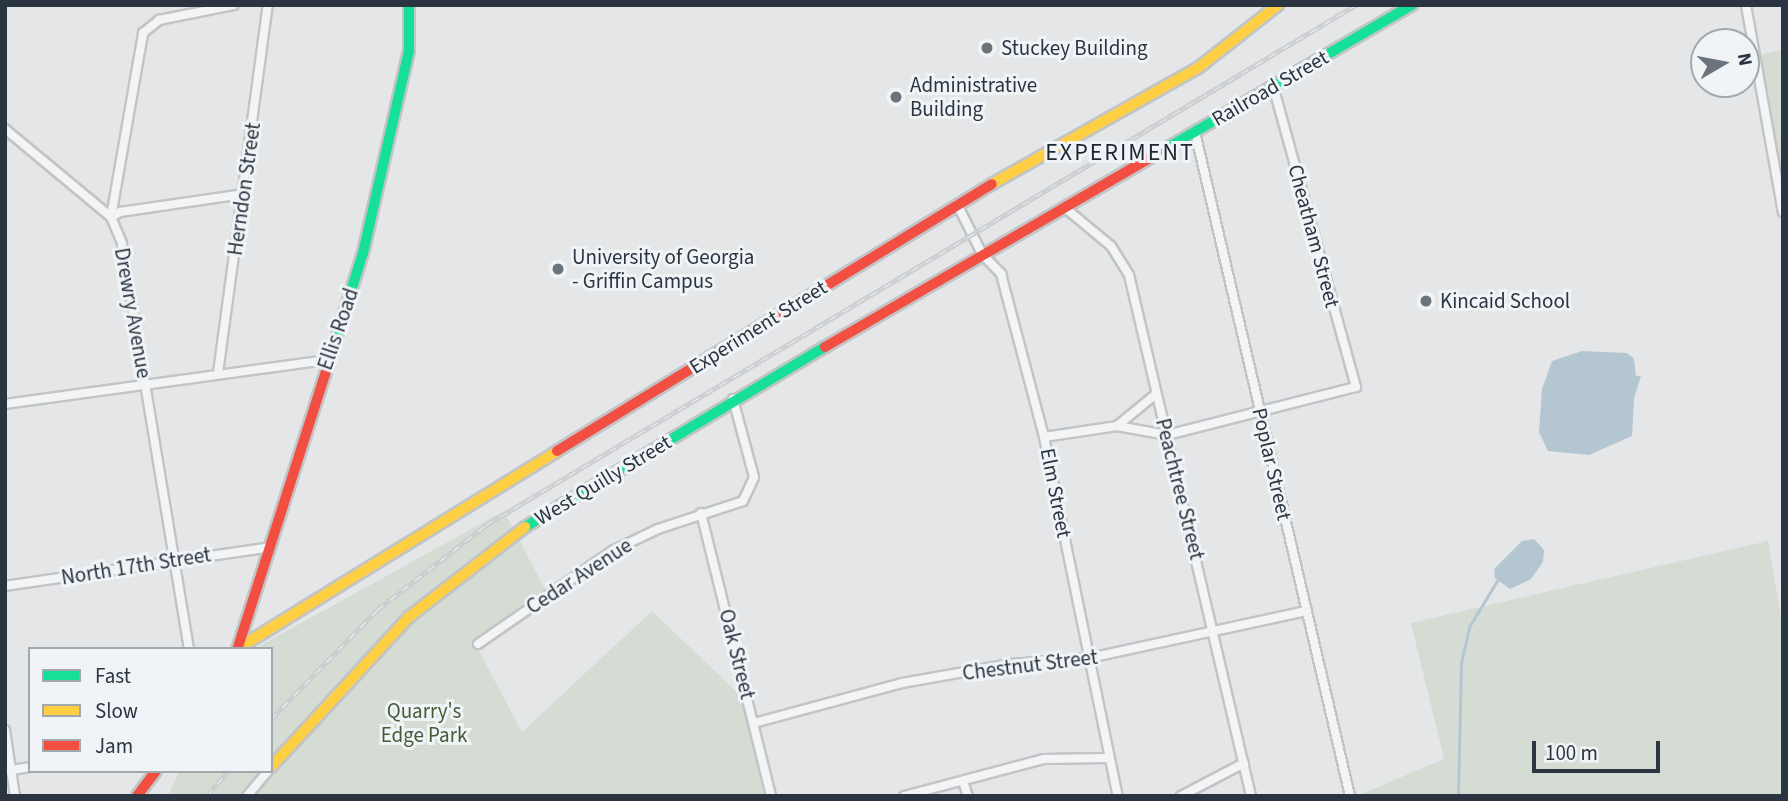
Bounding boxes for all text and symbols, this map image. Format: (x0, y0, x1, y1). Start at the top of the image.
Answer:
north arrow (1690, 28, 1760, 98)
place label: Stuckey Building (1001, 35, 1148, 61)
marker: Stuckey Building (979, 40, 995, 56)
street label: Railroad Street (1207, 45, 1333, 131)
text: N (1730, 51, 1759, 68)
place label: Administrative Building (910, 72, 1037, 122)
marker: Administrative Building (888, 89, 904, 105)
street label: Herndon Street (222, 121, 266, 257)
district label: EXPERIMENT (1046, 139, 1194, 167)
street label: Cheatham Street (1283, 162, 1345, 310)
place label: University of Georgia - Griffin Campus (572, 244, 754, 294)
street label: Drewry Avenue (109, 246, 157, 380)
marker: University of Georgia - Griffin Campus (550, 261, 566, 277)
street label: Experiment Street (685, 275, 831, 379)
street label: Ellis Road (312, 285, 364, 373)
place label: Kincaid School (1440, 288, 1570, 314)
marker: Kincaid School (1418, 293, 1434, 309)
street label: Poplar Street (1247, 405, 1297, 523)
street label: Peachtree Street (1150, 416, 1210, 562)
street label: West Quilly Street (530, 429, 676, 531)
street label: Elm Street (1035, 446, 1077, 540)
street label: Cedar Avenue (521, 533, 637, 619)
street label: North 17th Street (59, 542, 213, 590)
street label: Oak Street (714, 606, 760, 702)
street label: Chestnut Street (961, 644, 1099, 686)
legend (28, 647, 273, 773)
text: Fast (95, 661, 131, 691)
text: Slow (95, 696, 138, 726)
park label: Quarry's Edge Park (381, 698, 467, 748)
scale bar (1536, 728, 1664, 772)
text: Jam (95, 731, 133, 761)
text: 100 m (1545, 738, 1598, 768)

